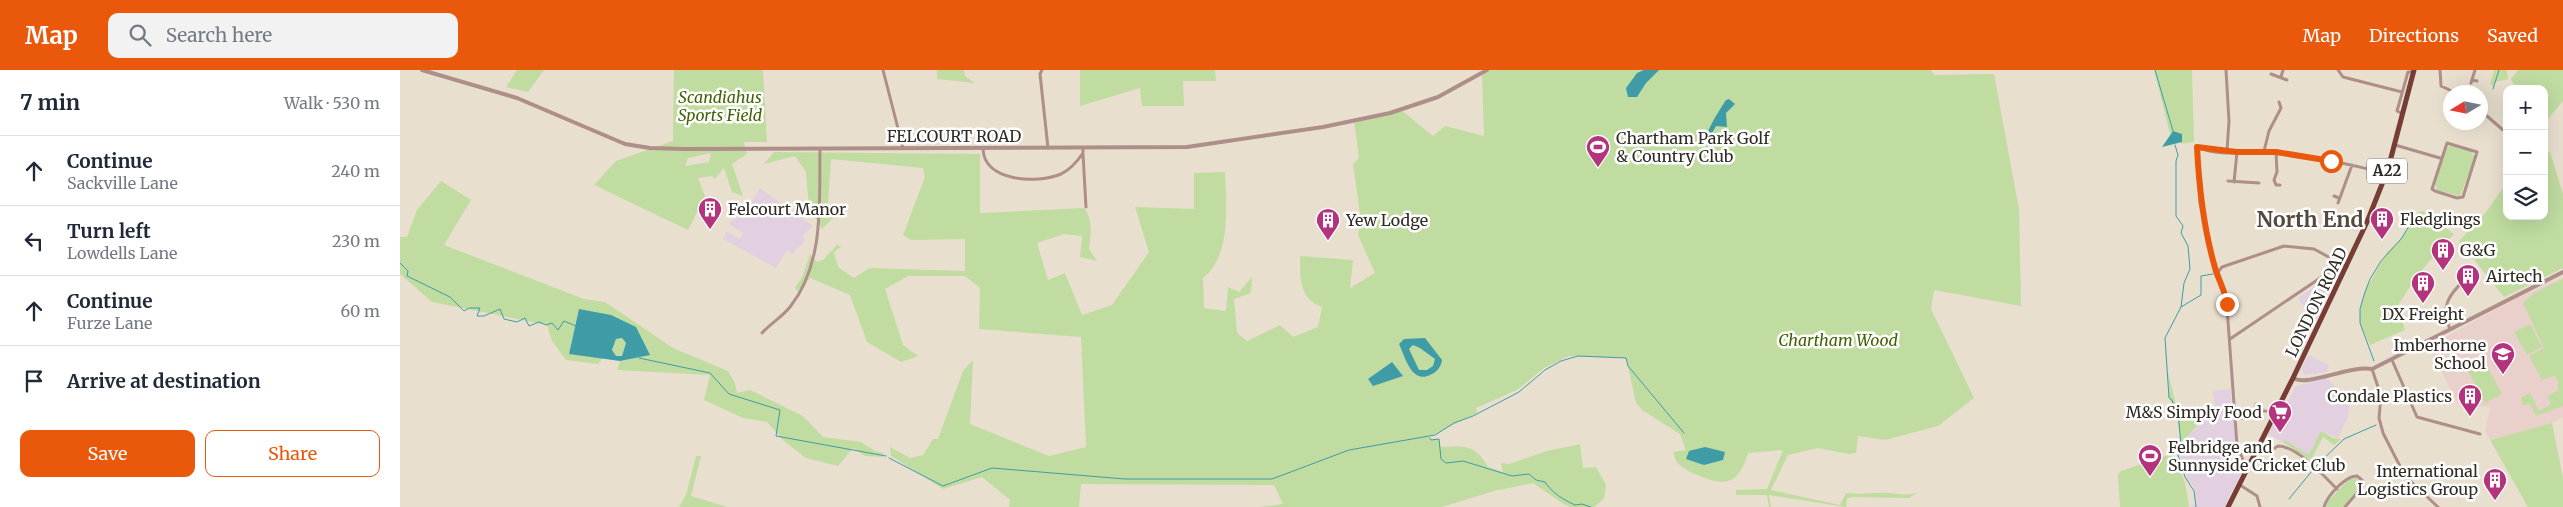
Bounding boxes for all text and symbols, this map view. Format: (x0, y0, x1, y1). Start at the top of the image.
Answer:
search box (108, 13, 458, 58)
text: Map (25, 20, 78, 51)
icon: search (126, 21, 154, 49)
text: Search here (166, 23, 272, 47)
text: Map (2303, 24, 2341, 47)
text: Directions (2369, 24, 2459, 47)
text: Saved (2487, 24, 2538, 47)
north arrow (2443, 85, 2488, 130)
map controls (2503, 85, 2548, 220)
button: + (2503, 85, 2548, 130)
park label: Scandiahus Sports Field (678, 87, 763, 125)
text: 7 min (20, 89, 80, 116)
text: Walk · 530 m (284, 93, 380, 113)
street label: FELCOURT ROAD (887, 126, 1021, 146)
place label: Chartham Park Golf & Country Club (1616, 128, 1770, 166)
button: − (2503, 130, 2548, 175)
sports icon: Chartham Park Golf & Country Club (1585, 134, 1611, 168)
text: Continue (67, 149, 153, 173)
route start (2320, 150, 2343, 173)
icon: ahead (20, 157, 48, 185)
road number: A22 (2367, 158, 2407, 184)
text: 240 m (331, 161, 380, 181)
text: Sackville Lane (67, 173, 178, 193)
button: layers (2503, 175, 2548, 220)
building icon: Felcourt Manor (697, 196, 723, 230)
place label: Felcourt Manor (728, 199, 846, 219)
district label: North End (2257, 206, 2363, 233)
building icon: Fledglings (2369, 206, 2395, 240)
building icon: Yew Lodge (1315, 207, 1341, 241)
place label: Fledglings (2400, 209, 2481, 229)
place label: Yew Lodge (1345, 210, 1428, 230)
text: Turn left (67, 219, 151, 243)
icon: left (20, 227, 48, 255)
text: 230 m (332, 231, 380, 251)
building icon: G&G (2430, 237, 2456, 271)
place label: G&G (2460, 240, 2496, 260)
text: Lowdells Lane (67, 243, 177, 263)
street label: LONDON ROAD (2281, 244, 2351, 360)
building icon: Airtech (2455, 263, 2481, 297)
place label: Airtech (2485, 266, 2543, 286)
building icon: DX Freight (2410, 270, 2436, 304)
text: Continue (67, 289, 153, 313)
route end (2216, 293, 2239, 316)
icon: ahead (20, 297, 48, 325)
text: 60 m (340, 301, 380, 321)
place label: DX Freight (2382, 304, 2465, 324)
text: Furze Lane (67, 313, 152, 333)
park label: Chartham Wood (1778, 330, 1899, 350)
place label: Imberhorne School (2393, 335, 2486, 373)
school or university icon: Imberhorne School (2490, 341, 2516, 375)
icon: arrive (20, 367, 48, 395)
text: Arrive at destination (67, 369, 261, 393)
building icon: Condale Plastics (2457, 383, 2483, 417)
place label: Condale Plastics (2327, 386, 2452, 406)
supermarket icon: M&S Simply Food (2267, 399, 2293, 433)
place label: M&S Simply Food (2126, 402, 2262, 422)
button: Save (20, 430, 195, 477)
button: Share (205, 430, 380, 477)
place label: Felbridge and Sunnyside Cricket Club (2168, 437, 2346, 475)
sports icon: Felbridge and Sunnyside Cricket Club (2137, 443, 2163, 477)
place label: International Logistics Group (2357, 461, 2478, 499)
building icon: International Logistics Group (2482, 467, 2508, 501)

